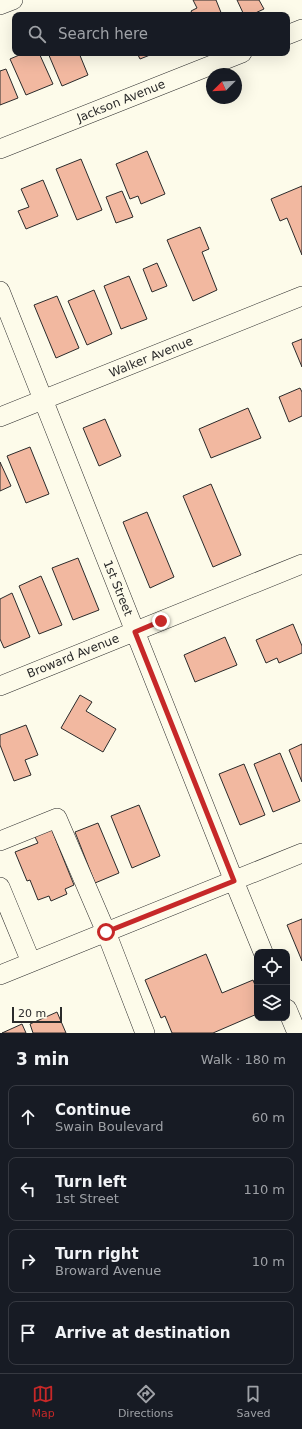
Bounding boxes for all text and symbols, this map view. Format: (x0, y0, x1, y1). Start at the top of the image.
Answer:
search box (12, 12, 290, 56)
icon: search (26, 23, 48, 45)
text: Search here (58, 25, 148, 43)
north arrow (206, 68, 242, 104)
street label: Jackson Avenue (74, 77, 167, 125)
street label: Walker Avenue (107, 334, 195, 380)
street label: 1st Street (100, 558, 136, 618)
route end (152, 612, 170, 630)
street label: Broward Avenue (25, 631, 121, 681)
route start (97, 923, 115, 941)
map controls (254, 949, 290, 1021)
button: locate (254, 949, 290, 985)
button: layers (254, 985, 290, 1021)
scale bar (12, 1005, 62, 1024)
text: 20 m (18, 1007, 46, 1020)
text: 3 min (16, 1049, 69, 1069)
text: Walk · 180 m (201, 1052, 286, 1067)
text: Continue (55, 1101, 131, 1119)
icon: ahead (17, 1106, 39, 1128)
text: 60 m (252, 1110, 285, 1125)
text: Swain Boulevard (55, 1119, 164, 1134)
text: Turn left (55, 1173, 127, 1191)
icon: left (17, 1178, 39, 1200)
text: 110 m (243, 1182, 285, 1197)
text: 1st Street (55, 1191, 119, 1206)
text: Turn right (55, 1245, 139, 1263)
icon: right (17, 1250, 39, 1272)
text: 10 m (252, 1254, 285, 1269)
text: Broward Avenue (55, 1263, 161, 1278)
icon: arrive (17, 1322, 39, 1344)
text: Arrive at destination (55, 1324, 230, 1342)
tab: Map (32, 1383, 55, 1420)
tab: Directions (118, 1383, 173, 1420)
tab: Saved (236, 1383, 270, 1420)

